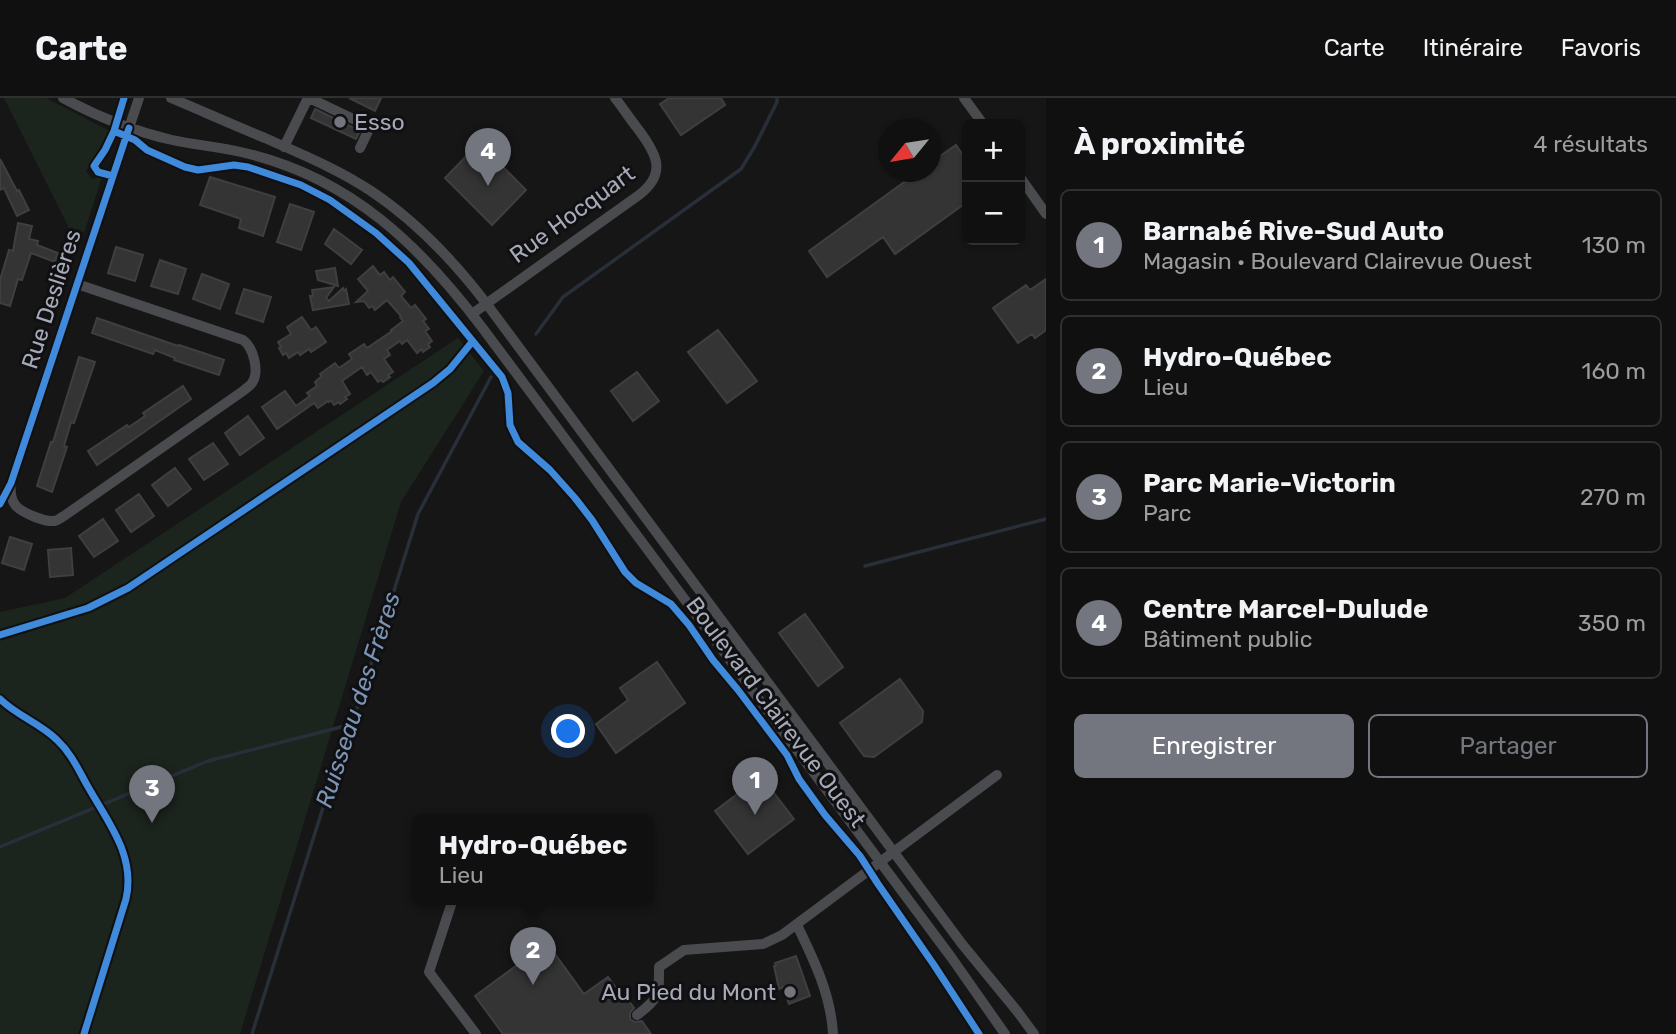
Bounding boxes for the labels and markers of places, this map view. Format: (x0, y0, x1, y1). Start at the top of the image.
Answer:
place label: Esso (354, 108, 405, 136)
marker: Esso (332, 114, 348, 130)
pin: 4 (465, 128, 511, 186)
pin: 1 (732, 757, 778, 815)
pin: 3 (129, 765, 175, 823)
pin: 2 (510, 927, 556, 985)
place label: Au Pied du Mont (601, 978, 776, 1006)
marker: Au Pied du Mont (782, 984, 798, 1000)

